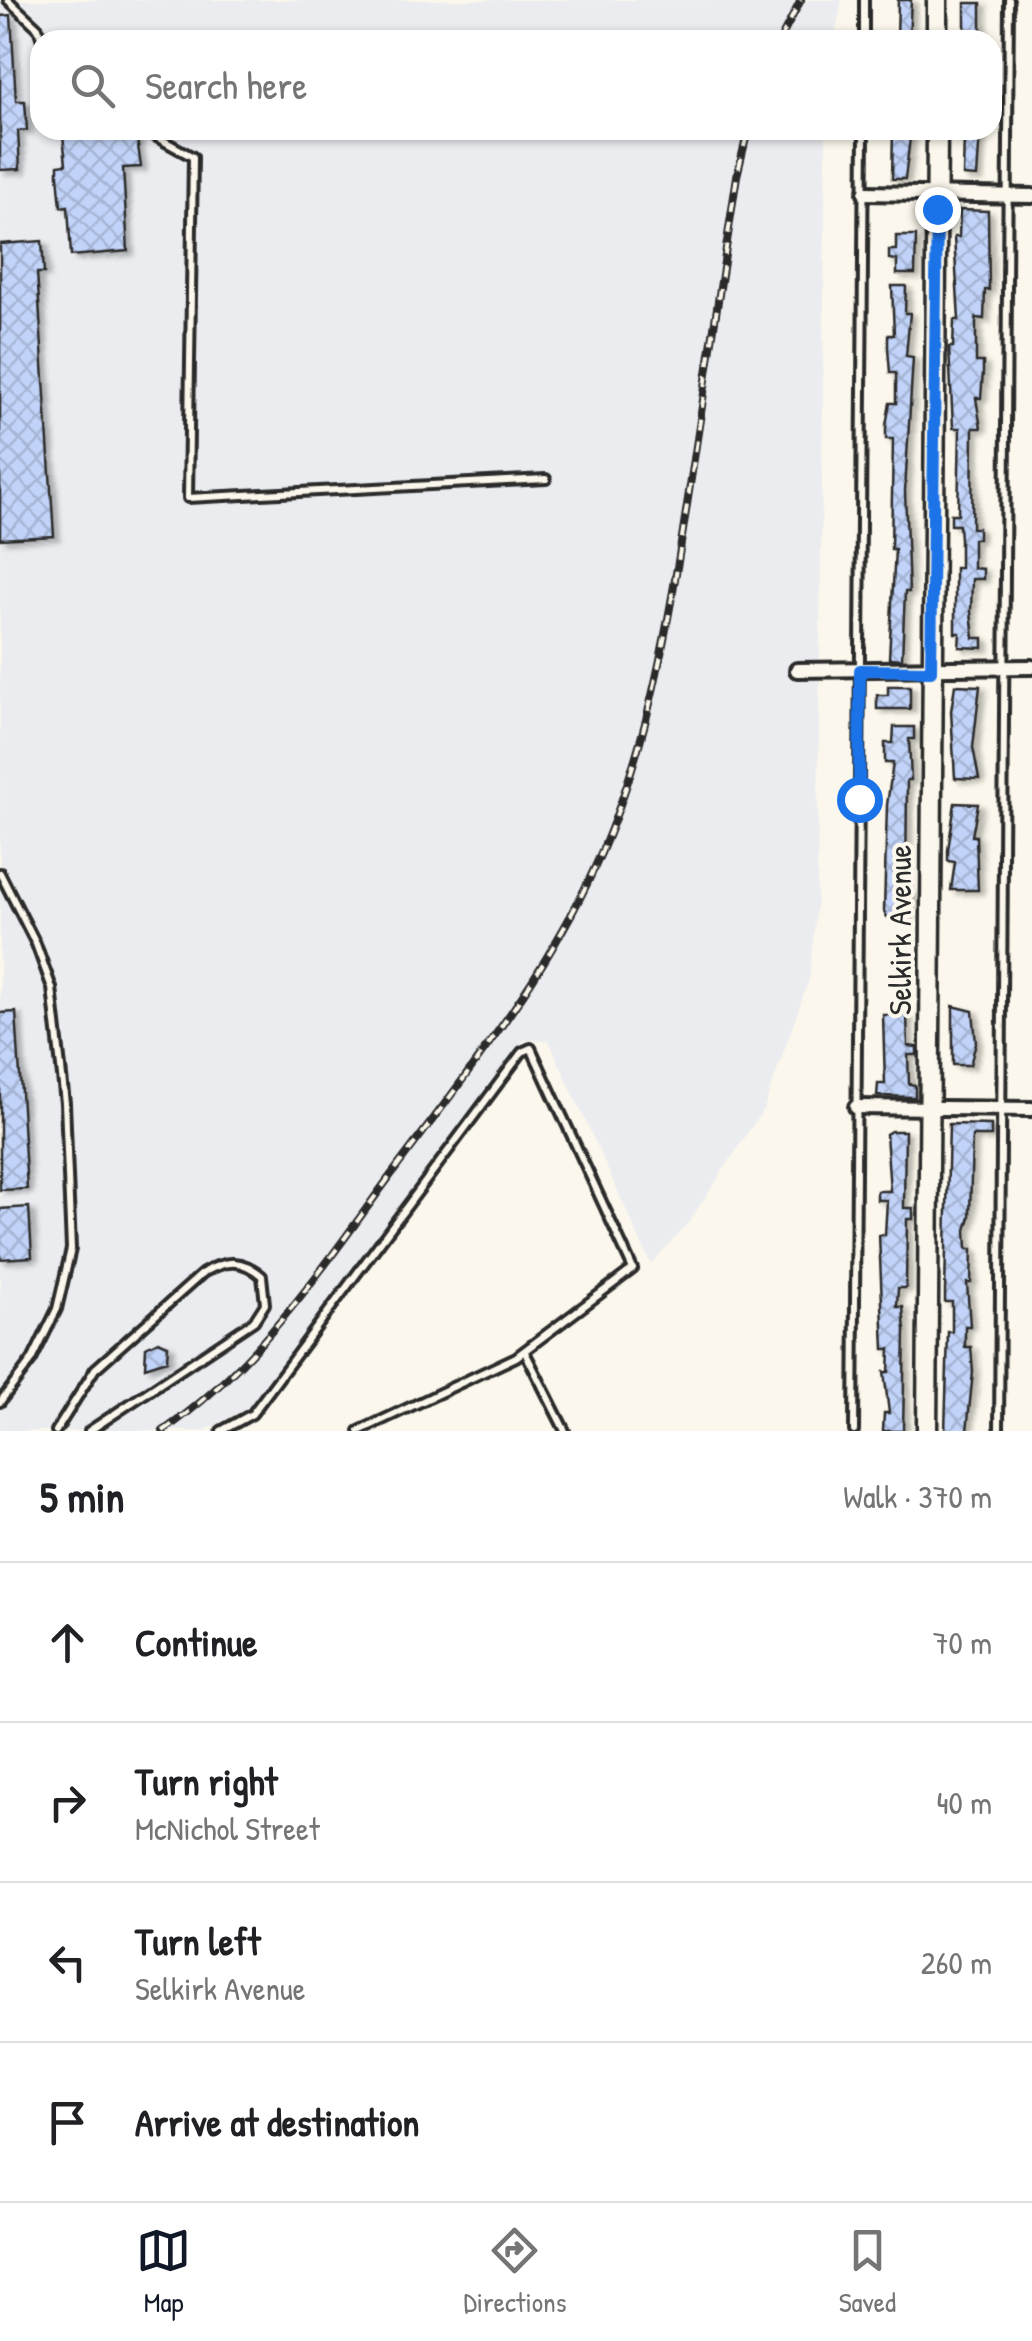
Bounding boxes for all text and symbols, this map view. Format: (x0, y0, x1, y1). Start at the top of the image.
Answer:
search box (30, 30, 1002, 140)
icon: search (65, 58, 120, 113)
text: Search here (145, 59, 307, 111)
route end (915, 187, 961, 233)
route start (837, 777, 883, 823)
street label: Selkirk Avenue (878, 844, 921, 1015)
text: 5 min (40, 1468, 124, 1525)
text: Walk · 370 m (843, 1475, 992, 1518)
icon: ahead (40, 1615, 95, 1670)
text: Continue (135, 1616, 257, 1668)
text: 70 m (933, 1621, 992, 1664)
text: Turn right (135, 1755, 278, 1807)
icon: right (40, 1775, 95, 1830)
text: 40 m (937, 1781, 992, 1824)
text: McNichol Street (135, 1807, 320, 1850)
text: Turn left (135, 1915, 260, 1967)
icon: left (40, 1935, 95, 1990)
text: 260 m (921, 1941, 992, 1984)
text: Selkirk Avenue (135, 1967, 306, 2010)
icon: arrive (40, 2095, 95, 2150)
text: Arrive at destination (135, 2096, 419, 2148)
tab: Map (136, 2223, 191, 2321)
tab: Directions (463, 2223, 566, 2321)
tab: Saved (839, 2223, 896, 2321)

